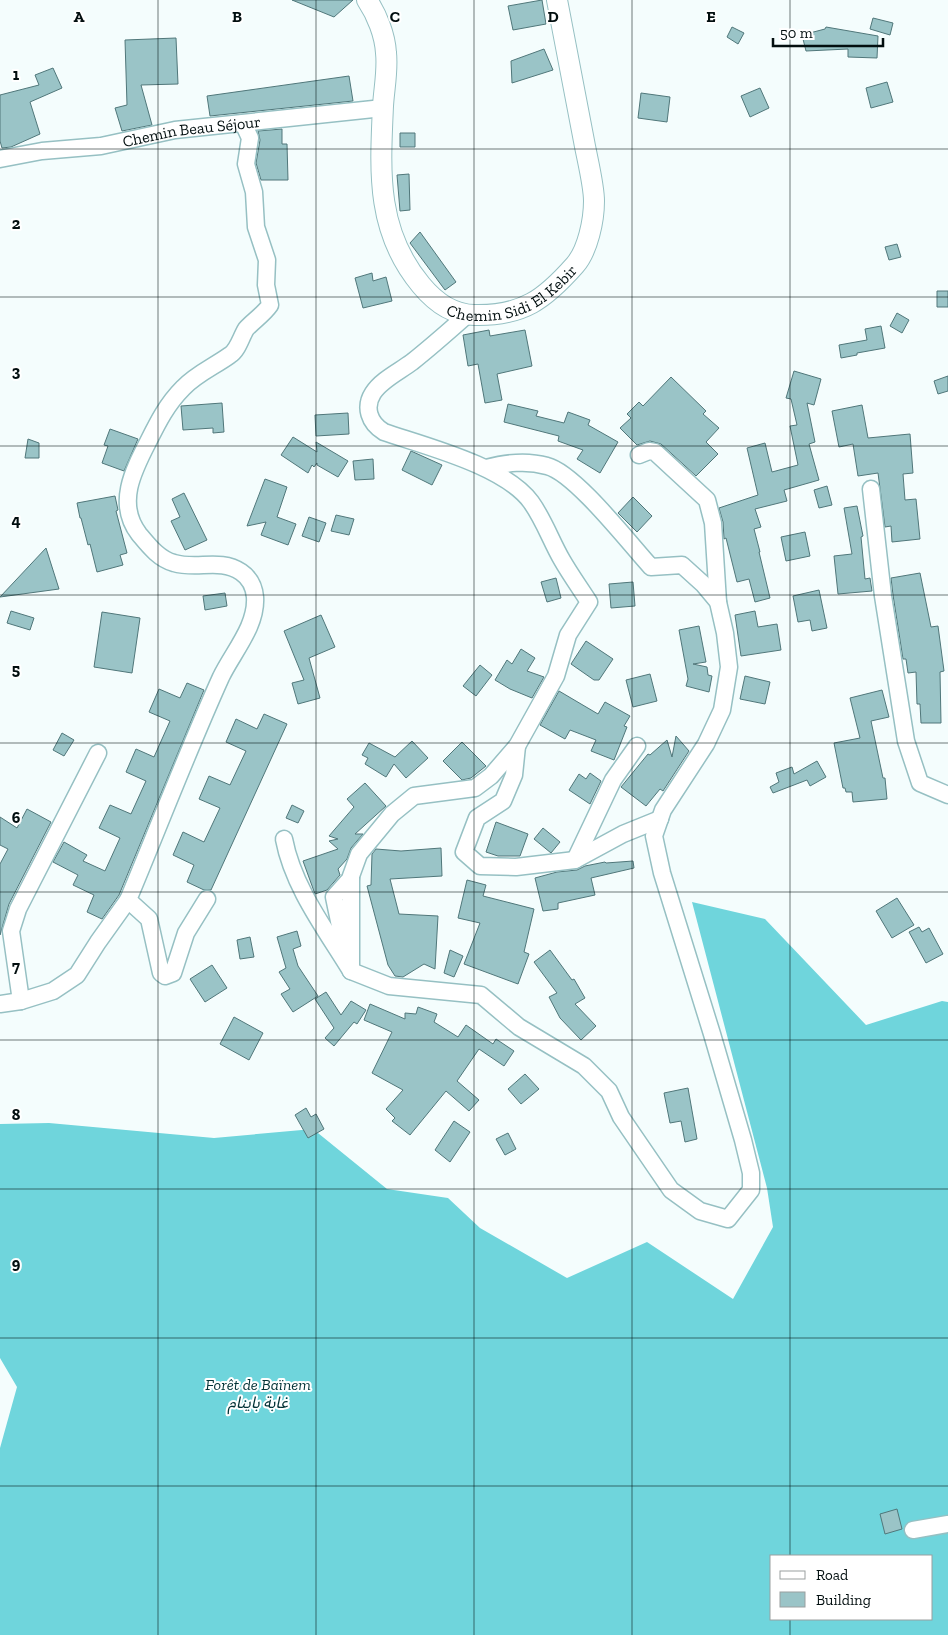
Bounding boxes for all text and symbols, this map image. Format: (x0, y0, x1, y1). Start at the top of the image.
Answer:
text: A (74, 7, 85, 26)
text: B (232, 7, 242, 26)
text: C (390, 7, 400, 26)
text: D (547, 7, 559, 26)
text: E (706, 7, 716, 26)
scale bar (773, 15, 883, 47)
text: 50 m (780, 24, 813, 42)
text: 1 (13, 65, 20, 84)
street label: Chemin Beau Séjour (121, 111, 262, 151)
text: 2 (12, 214, 21, 233)
street label: Chemin Sidi El Kebir (444, 260, 581, 325)
text: 3 (12, 362, 21, 381)
text: 4 (11, 511, 21, 530)
text: 5 (12, 660, 20, 679)
text: 6 (12, 808, 21, 827)
text: 7 (12, 957, 20, 976)
text: 8 (12, 1105, 21, 1124)
text: 9 (12, 1254, 21, 1273)
park label: Forêt de Baïnem غابة باينام (205, 1375, 311, 1415)
legend (770, 1555, 933, 1620)
text: Road (816, 1566, 849, 1584)
text: Building (816, 1591, 871, 1609)

